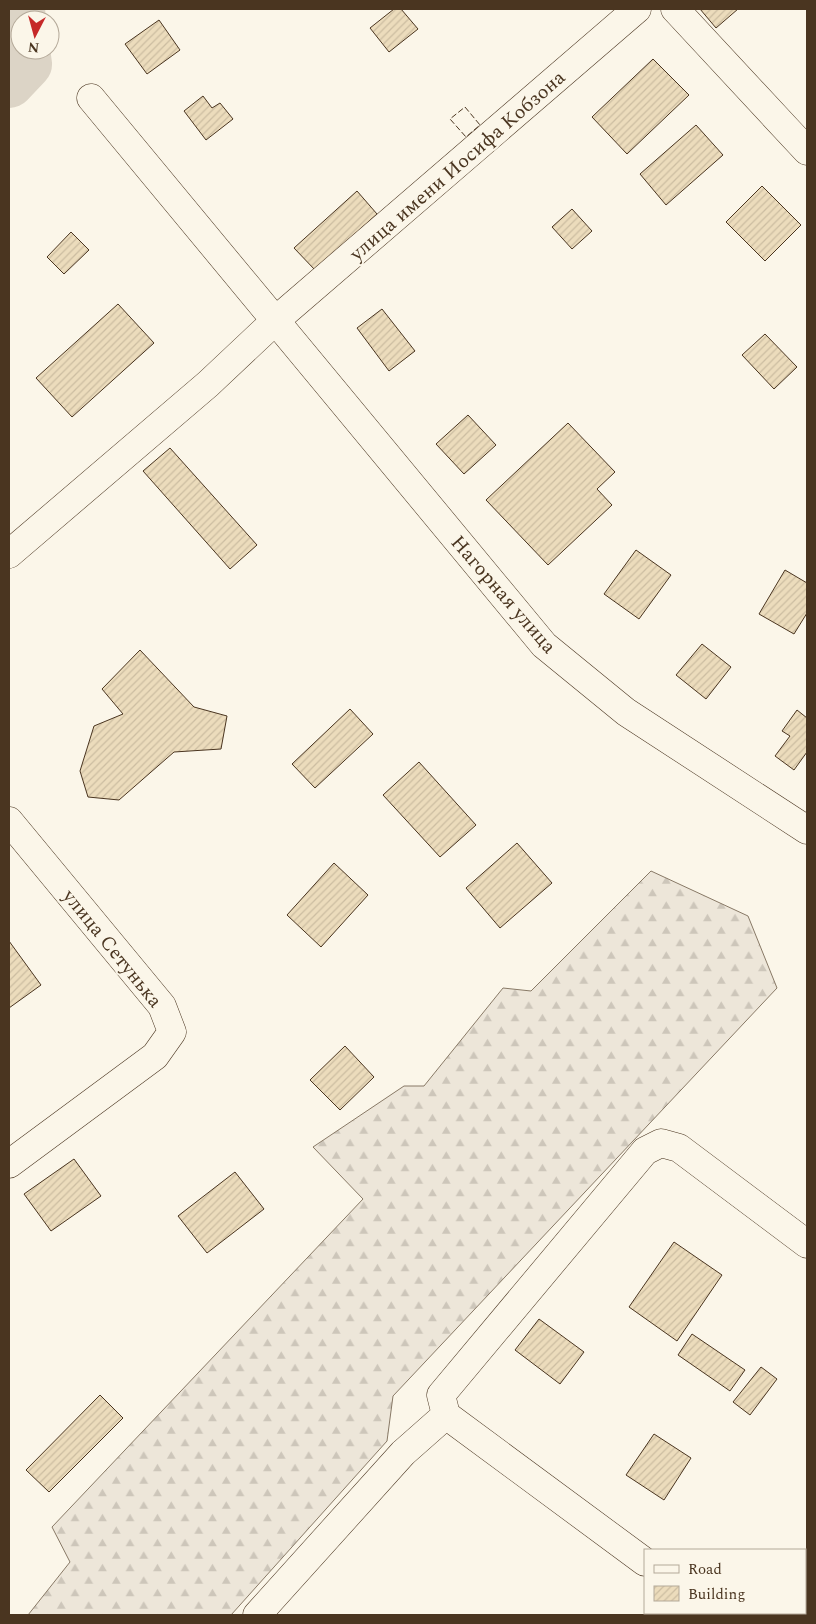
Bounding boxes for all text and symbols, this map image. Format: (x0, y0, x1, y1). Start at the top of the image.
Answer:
north arrow (10, 10, 60, 60)
text: N (27, 36, 40, 58)
street label: улица имени Иосифа Кобзона (342, 63, 573, 269)
street label: Нагорная улица (443, 529, 563, 661)
street label: улица Сетунька (54, 882, 170, 1015)
legend (644, 1549, 806, 1614)
text: Road (688, 1558, 722, 1581)
text: Building (688, 1583, 745, 1606)

